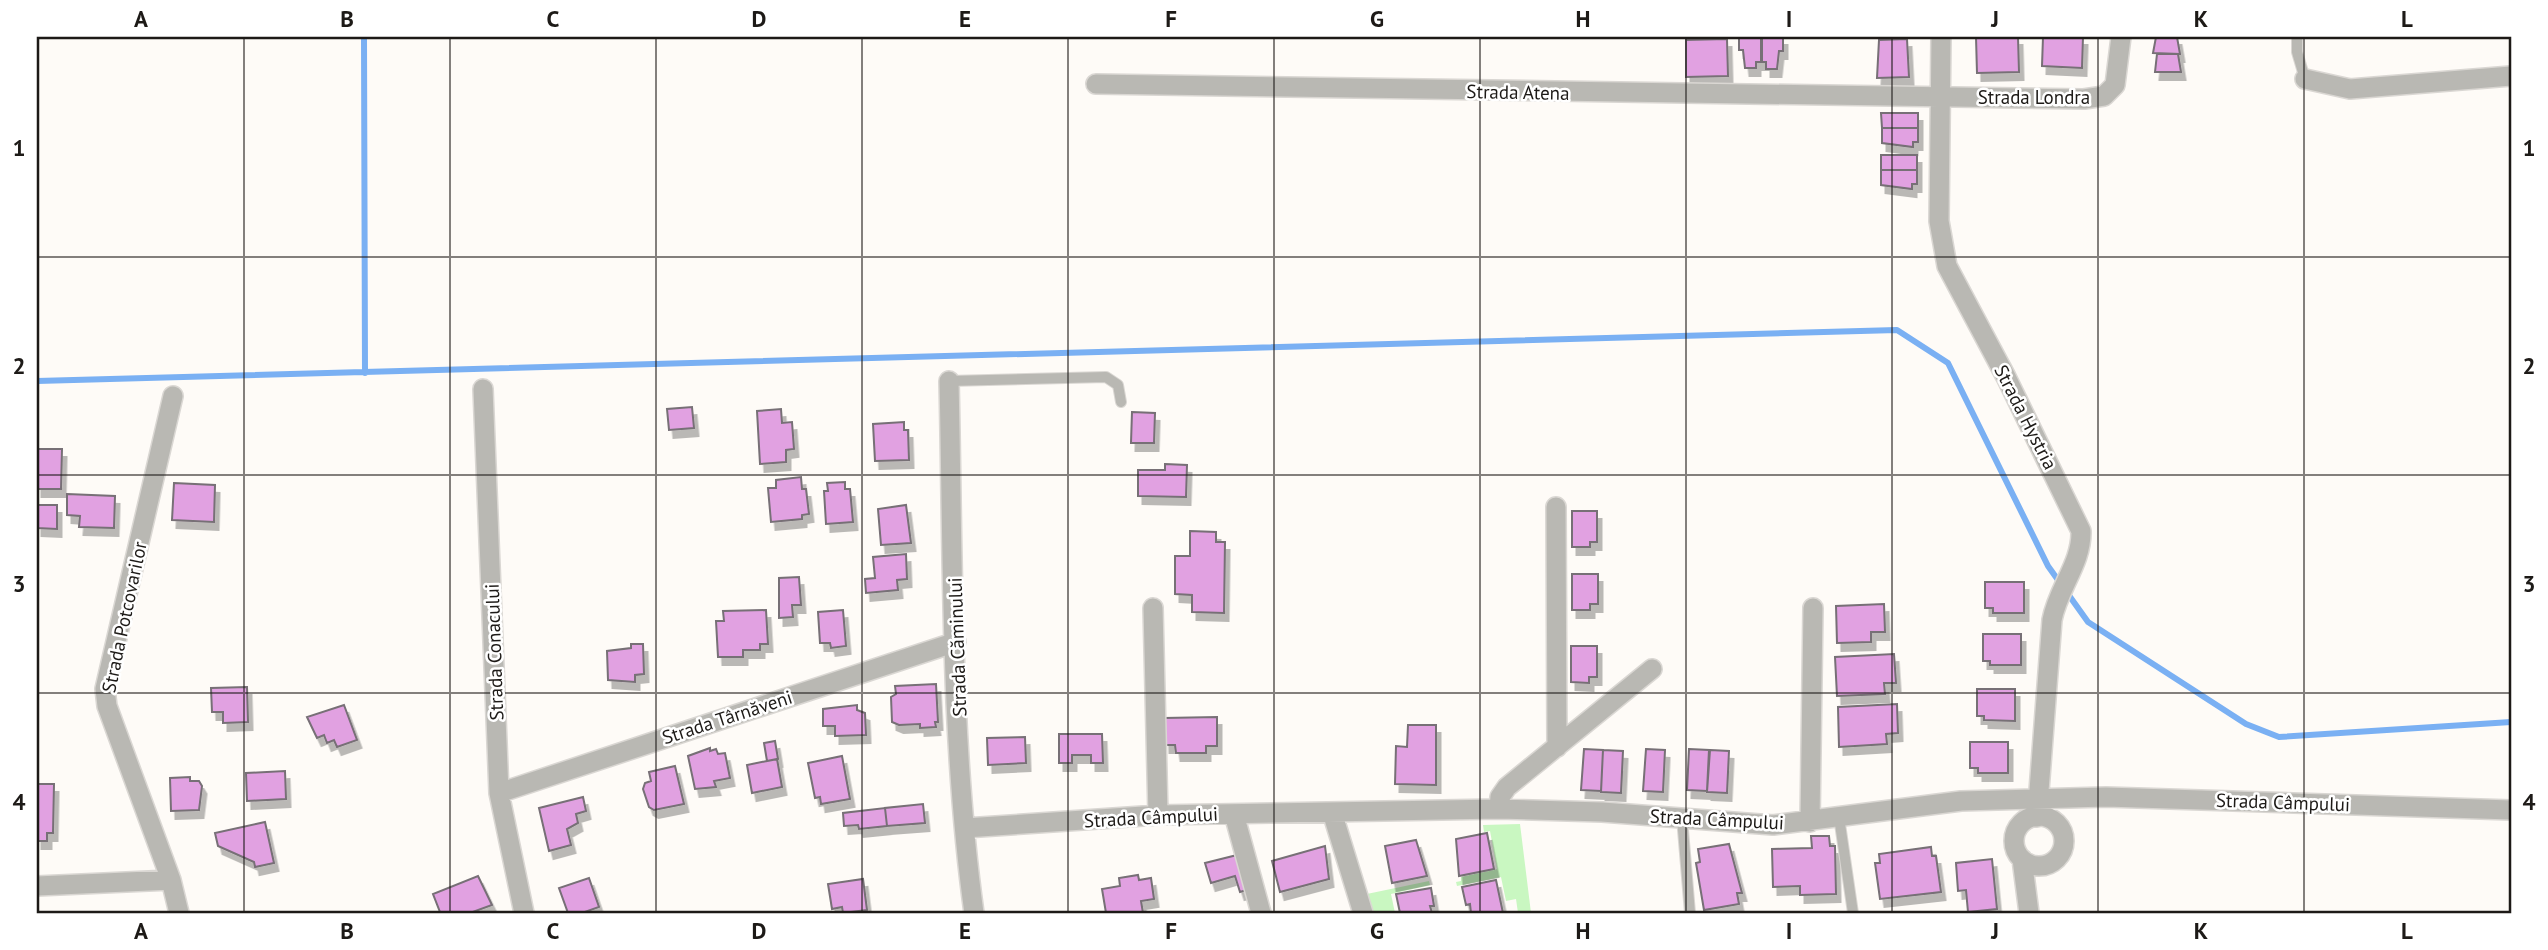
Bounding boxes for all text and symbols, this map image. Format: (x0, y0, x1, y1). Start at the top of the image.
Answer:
text: A (134, 4, 148, 33)
text: B (340, 4, 354, 33)
text: C (547, 4, 560, 33)
text: D (752, 4, 766, 33)
text: E (959, 4, 971, 33)
text: F (1165, 4, 1177, 33)
text: G (1370, 4, 1384, 33)
text: H (1576, 4, 1590, 33)
text: I (1786, 4, 1792, 33)
text: J (1990, 4, 1999, 33)
text: K (2194, 4, 2208, 33)
text: L (2401, 4, 2413, 33)
street label: Strada Atena (1466, 79, 1570, 105)
street label: Strada Londra (1978, 85, 2090, 109)
text: 1 (12, 133, 26, 162)
text: 1 (2522, 133, 2536, 162)
text: 2 (12, 351, 26, 380)
text: 2 (2522, 351, 2536, 380)
street label: Strada Hystria (1989, 361, 2063, 473)
street label: Strada Potcovarilor (96, 539, 152, 695)
text: 3 (12, 569, 26, 598)
text: 3 (2522, 569, 2536, 598)
street label: Strada Căminului (943, 577, 971, 717)
street label: Strada Conacului (480, 583, 508, 721)
street label: Strada Târnăveni (659, 685, 795, 749)
text: 4 (12, 787, 26, 816)
text: 4 (2522, 787, 2536, 816)
street label: Strada Câmpului (2215, 788, 2351, 816)
street label: Strada Câmpului (1083, 802, 1219, 832)
street label: Strada Câmpului (1649, 804, 1785, 834)
text: A (134, 916, 148, 945)
text: B (340, 916, 354, 945)
text: C (547, 916, 560, 945)
text: D (752, 916, 766, 945)
text: E (959, 916, 971, 945)
text: F (1165, 916, 1177, 945)
text: G (1370, 916, 1384, 945)
text: H (1576, 916, 1590, 945)
text: I (1786, 916, 1792, 945)
text: J (1990, 916, 1999, 945)
text: K (2194, 916, 2208, 945)
text: L (2401, 916, 2413, 945)

